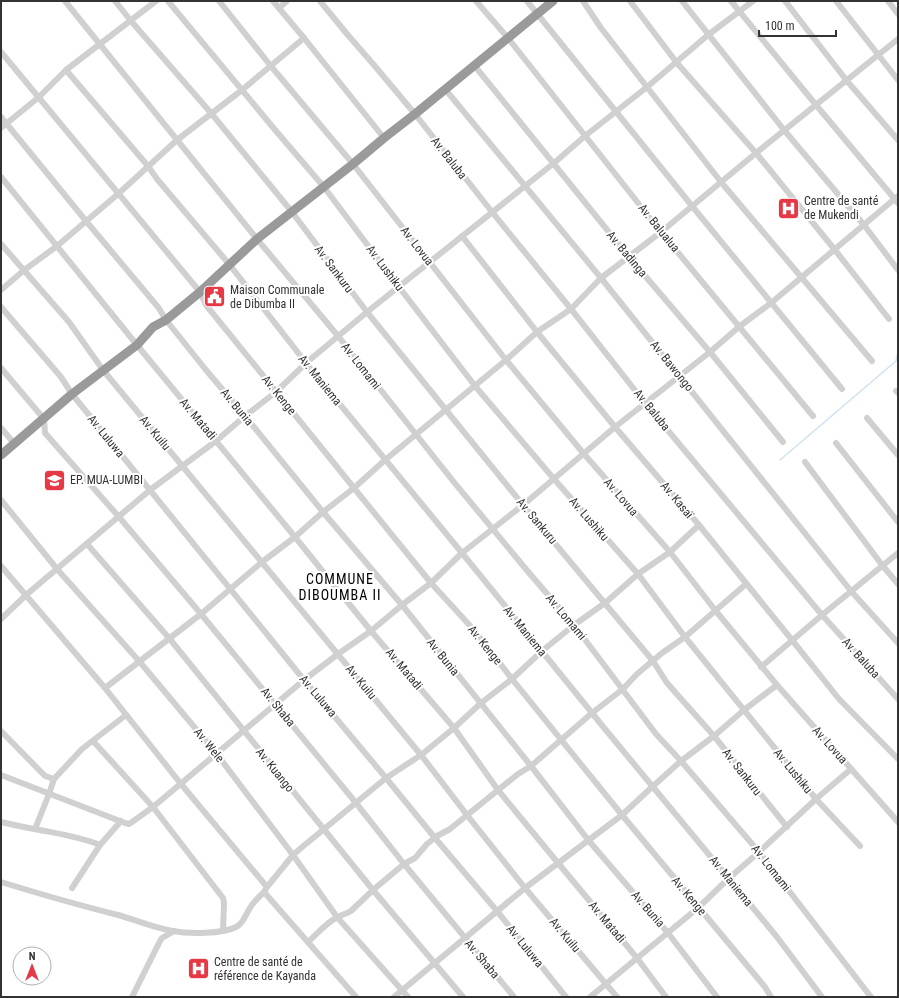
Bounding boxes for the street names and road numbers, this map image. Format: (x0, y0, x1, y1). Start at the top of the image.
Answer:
street label: Av. Baluba (428, 134, 470, 182)
street label: Av. Balualua (635, 201, 683, 255)
street label: Av. Lovua (398, 224, 437, 268)
street label: Av. Badinga (604, 228, 650, 280)
street label: Av. Lushiku (363, 242, 407, 294)
street label: Av. Sankuru (312, 243, 356, 296)
street label: Av. Bawongo (647, 338, 697, 394)
street label: Av. Lomami (338, 340, 384, 392)
street label: Av. Maniema (295, 352, 345, 408)
street label: Av. Kenge (259, 373, 299, 418)
street label: Av. Bunia (218, 386, 257, 428)
street label: Av. Baluba (631, 386, 673, 434)
street label: Av. Matadi (177, 395, 219, 443)
street label: Av. Luluwa (85, 412, 127, 460)
street label: Av. Kuilu (137, 413, 174, 453)
street label: Av. Lovua (601, 475, 641, 519)
street label: Av. Kasaï (658, 479, 697, 522)
street label: Av. Lushiku (566, 494, 612, 544)
street label: Av. Sankuru (514, 495, 560, 547)
street label: Av. Lomami (543, 591, 589, 643)
street label: Av. Maniema (500, 603, 550, 659)
street label: Av. Kenge (465, 623, 505, 668)
street label: Av. Baluba (839, 635, 883, 681)
street label: Av. Bunia (424, 636, 462, 679)
street label: Av. Matadi (383, 645, 425, 693)
street label: Av. Kuilu (343, 662, 380, 702)
street label: Av. Luluwa (296, 672, 340, 720)
street label: Av. Shaba (258, 685, 298, 730)
street label: Av. Lovua (810, 723, 851, 767)
street label: Av. Wele (191, 725, 227, 765)
street label: Av. Kuango (253, 745, 297, 795)
street label: Av. Sankuru (719, 746, 765, 798)
street label: Av. Lushiku (771, 746, 815, 796)
street label: Av. Lomami (748, 842, 794, 894)
street label: Av. Maniema (706, 853, 756, 909)
street label: Av. Kenge (669, 874, 710, 919)
street label: Av. Bunia (628, 888, 668, 930)
street label: Av. Matadi (586, 898, 628, 946)
street label: Av. Kuilu (547, 915, 584, 955)
street label: Av. Luluwa (504, 922, 546, 970)
street label: Av. Shaba (462, 937, 502, 981)

